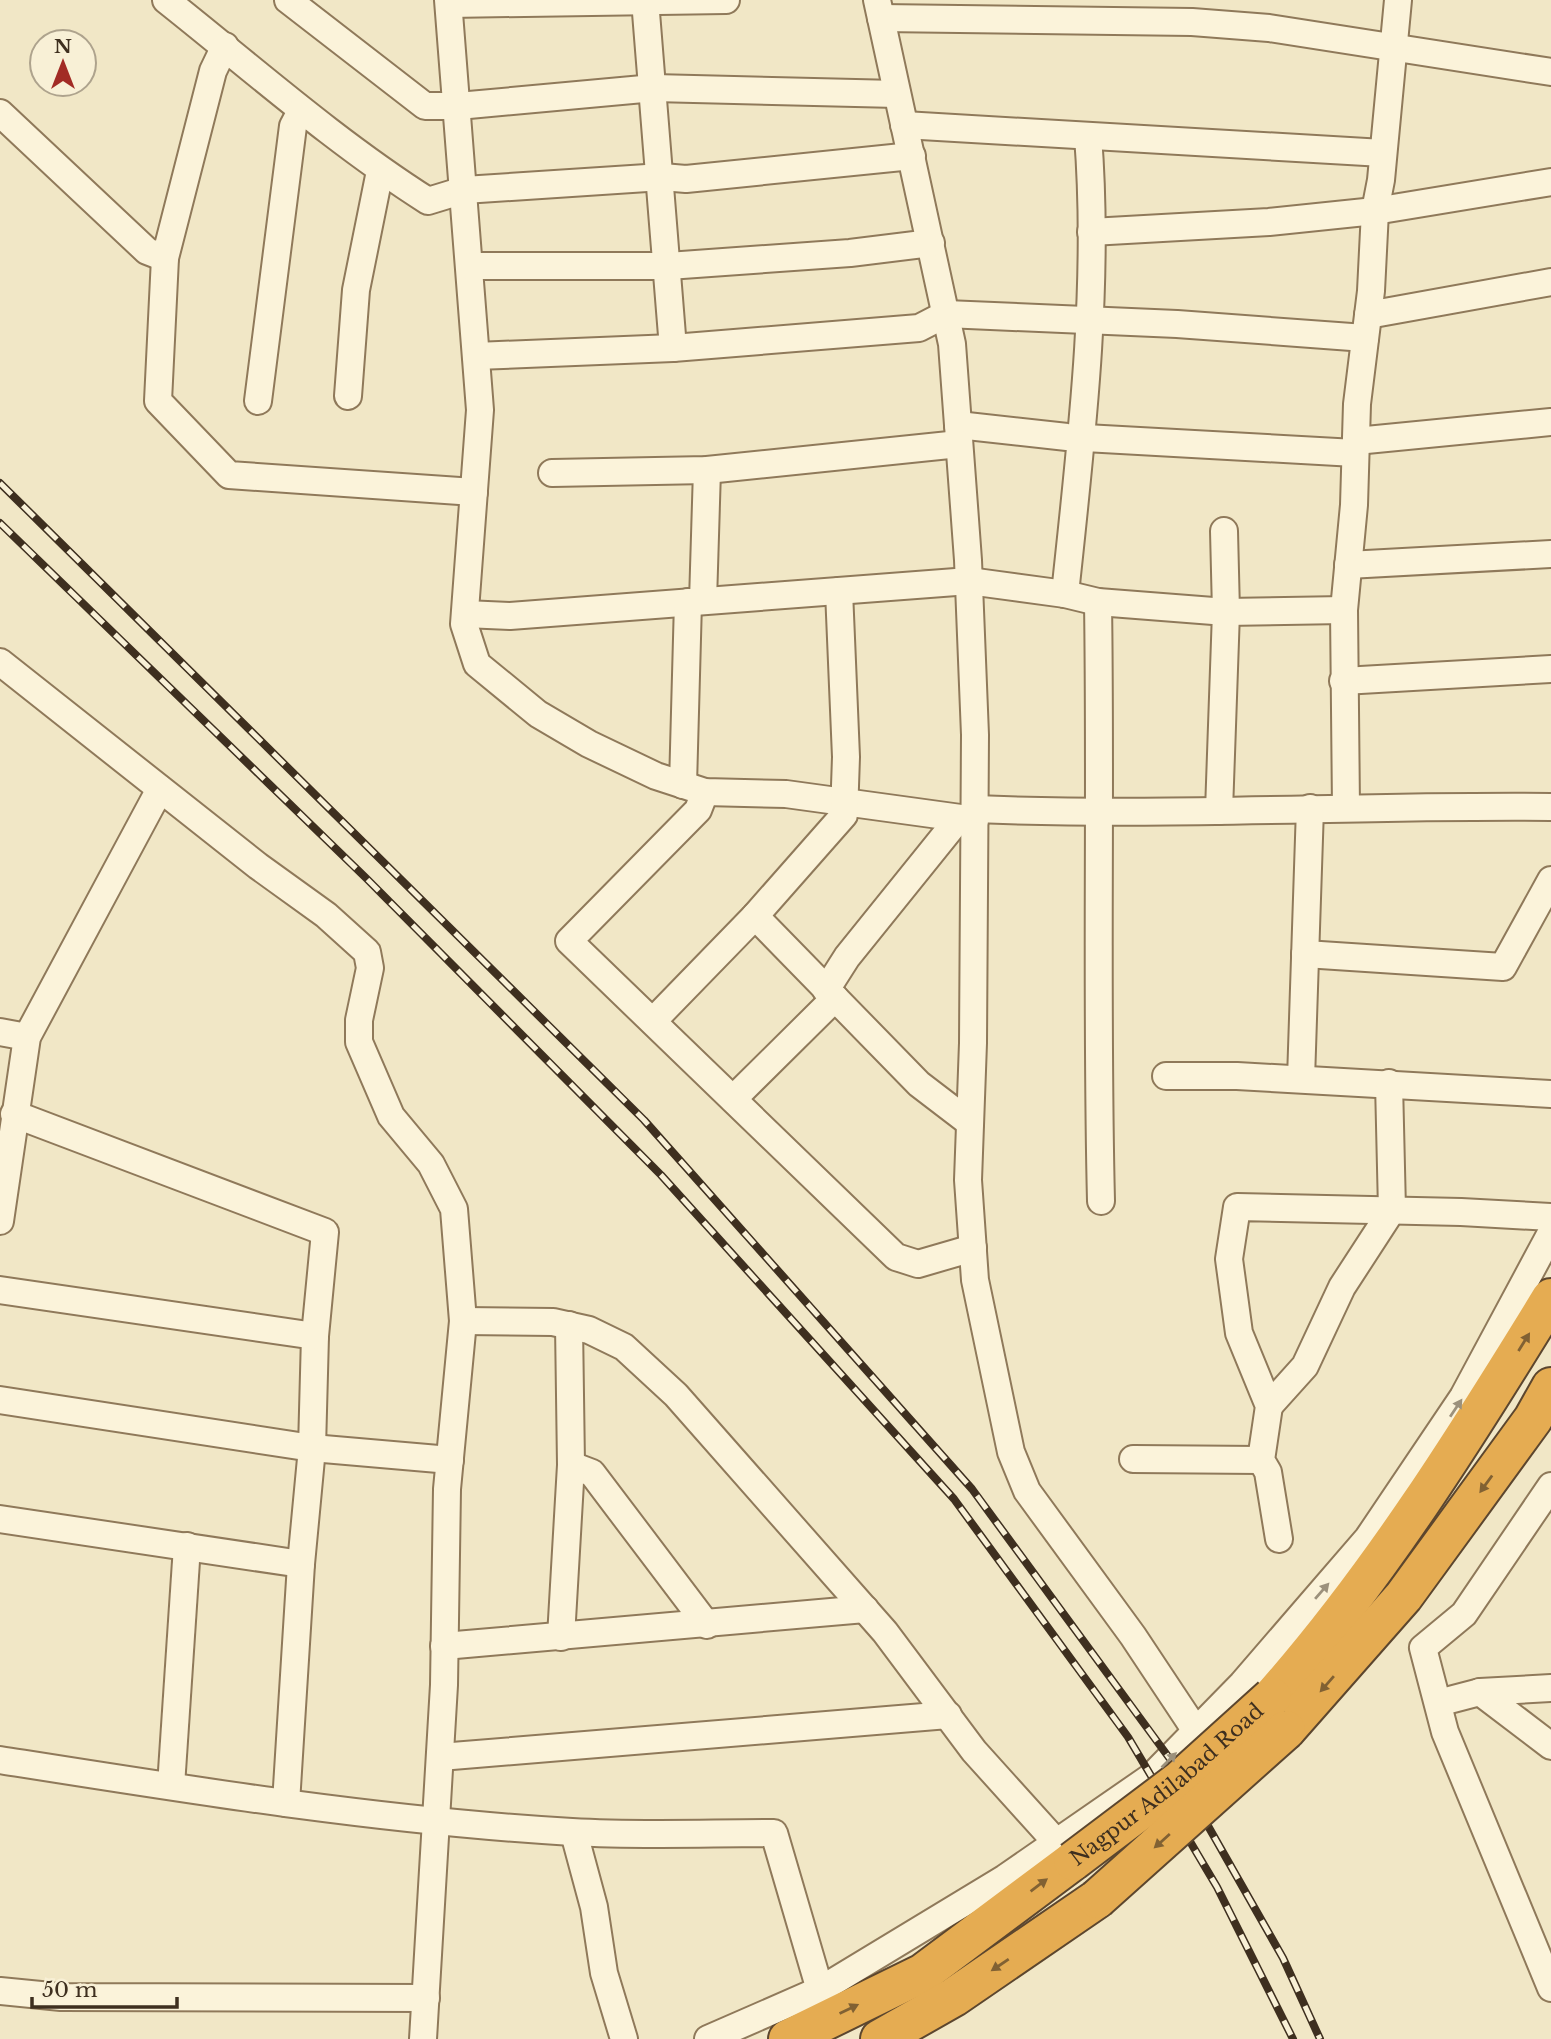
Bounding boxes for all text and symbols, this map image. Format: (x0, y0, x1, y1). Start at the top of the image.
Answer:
north arrow (28, 28, 98, 98)
text: N (54, 35, 72, 58)
one-way arrow (1517, 1332, 1530, 1351)
one-way arrow (1449, 1398, 1462, 1417)
one-way arrow (1479, 1475, 1493, 1493)
one-way arrow (1314, 1583, 1329, 1600)
one-way arrow (1319, 1675, 1335, 1693)
street label: Nagpur Adilabad Road (1065, 1698, 1269, 1872)
one-way arrow (1160, 1752, 1177, 1768)
one-way arrow (1153, 1833, 1171, 1849)
one-way arrow (1030, 1878, 1048, 1893)
one-way arrow (990, 1959, 1010, 1972)
scale bar (32, 1966, 177, 2010)
text: 50 m (42, 1977, 98, 2003)
one-way arrow (839, 2003, 859, 2015)

